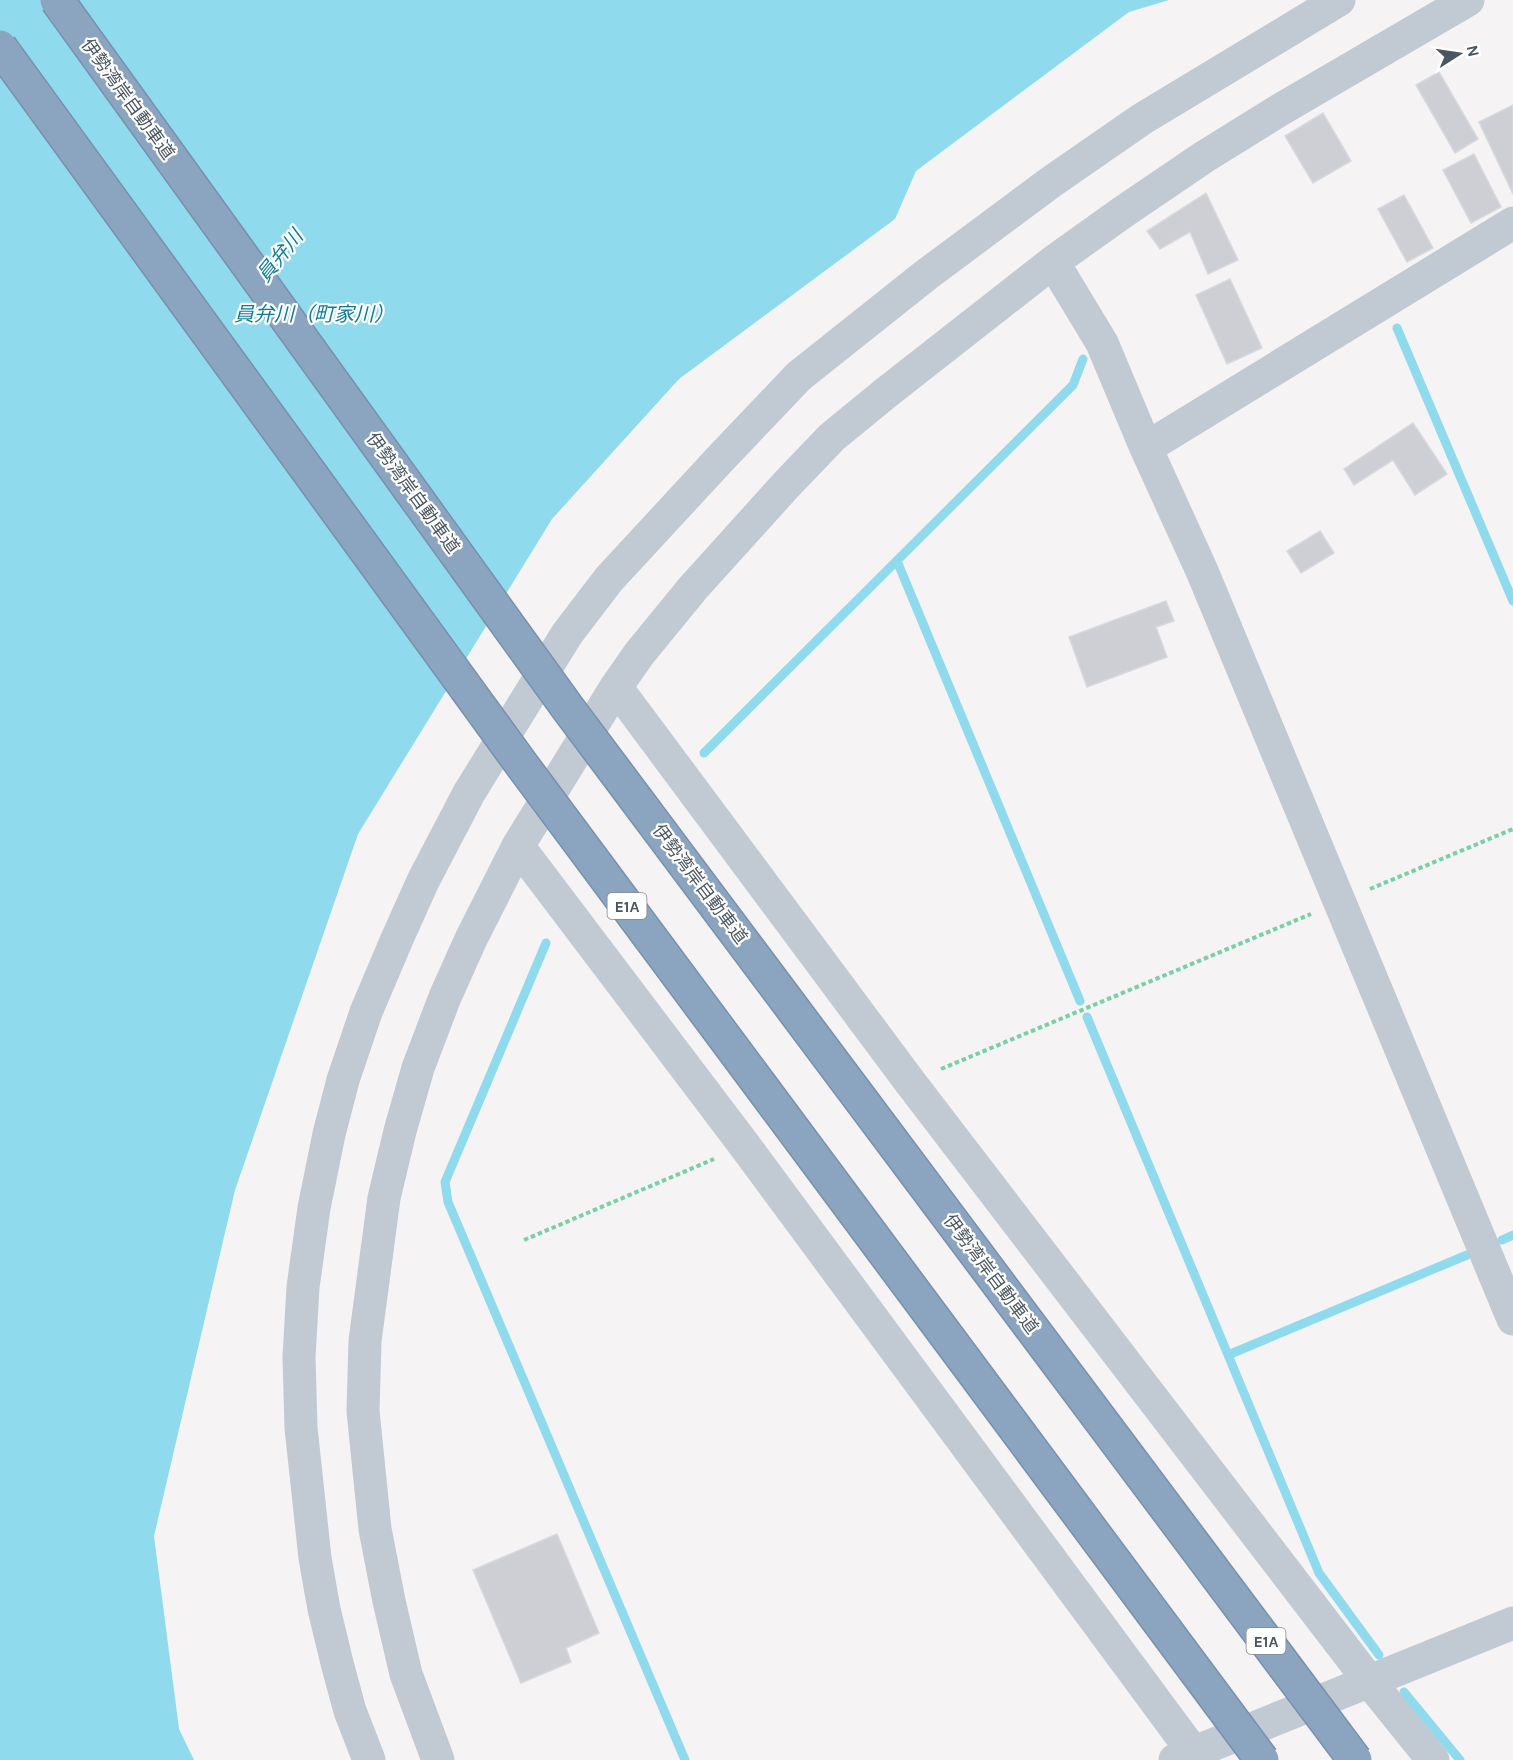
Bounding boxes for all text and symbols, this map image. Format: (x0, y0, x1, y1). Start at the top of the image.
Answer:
north arrow (1429, 24, 1489, 84)
street label: 伊勢湾岸自動車道 (77, 34, 179, 164)
text: N (1463, 43, 1484, 59)
water label: 員弁川 (252, 224, 309, 287)
water label: 員弁川（町家川） (234, 303, 394, 326)
street label: 伊勢湾岸自動車道 (362, 428, 464, 558)
street label: 伊勢湾岸自動車道 (648, 820, 752, 948)
road number: E1A (608, 893, 646, 919)
street label: 伊勢湾岸自動車道 (939, 1210, 1043, 1338)
road number: E1A (1246, 1628, 1286, 1654)

